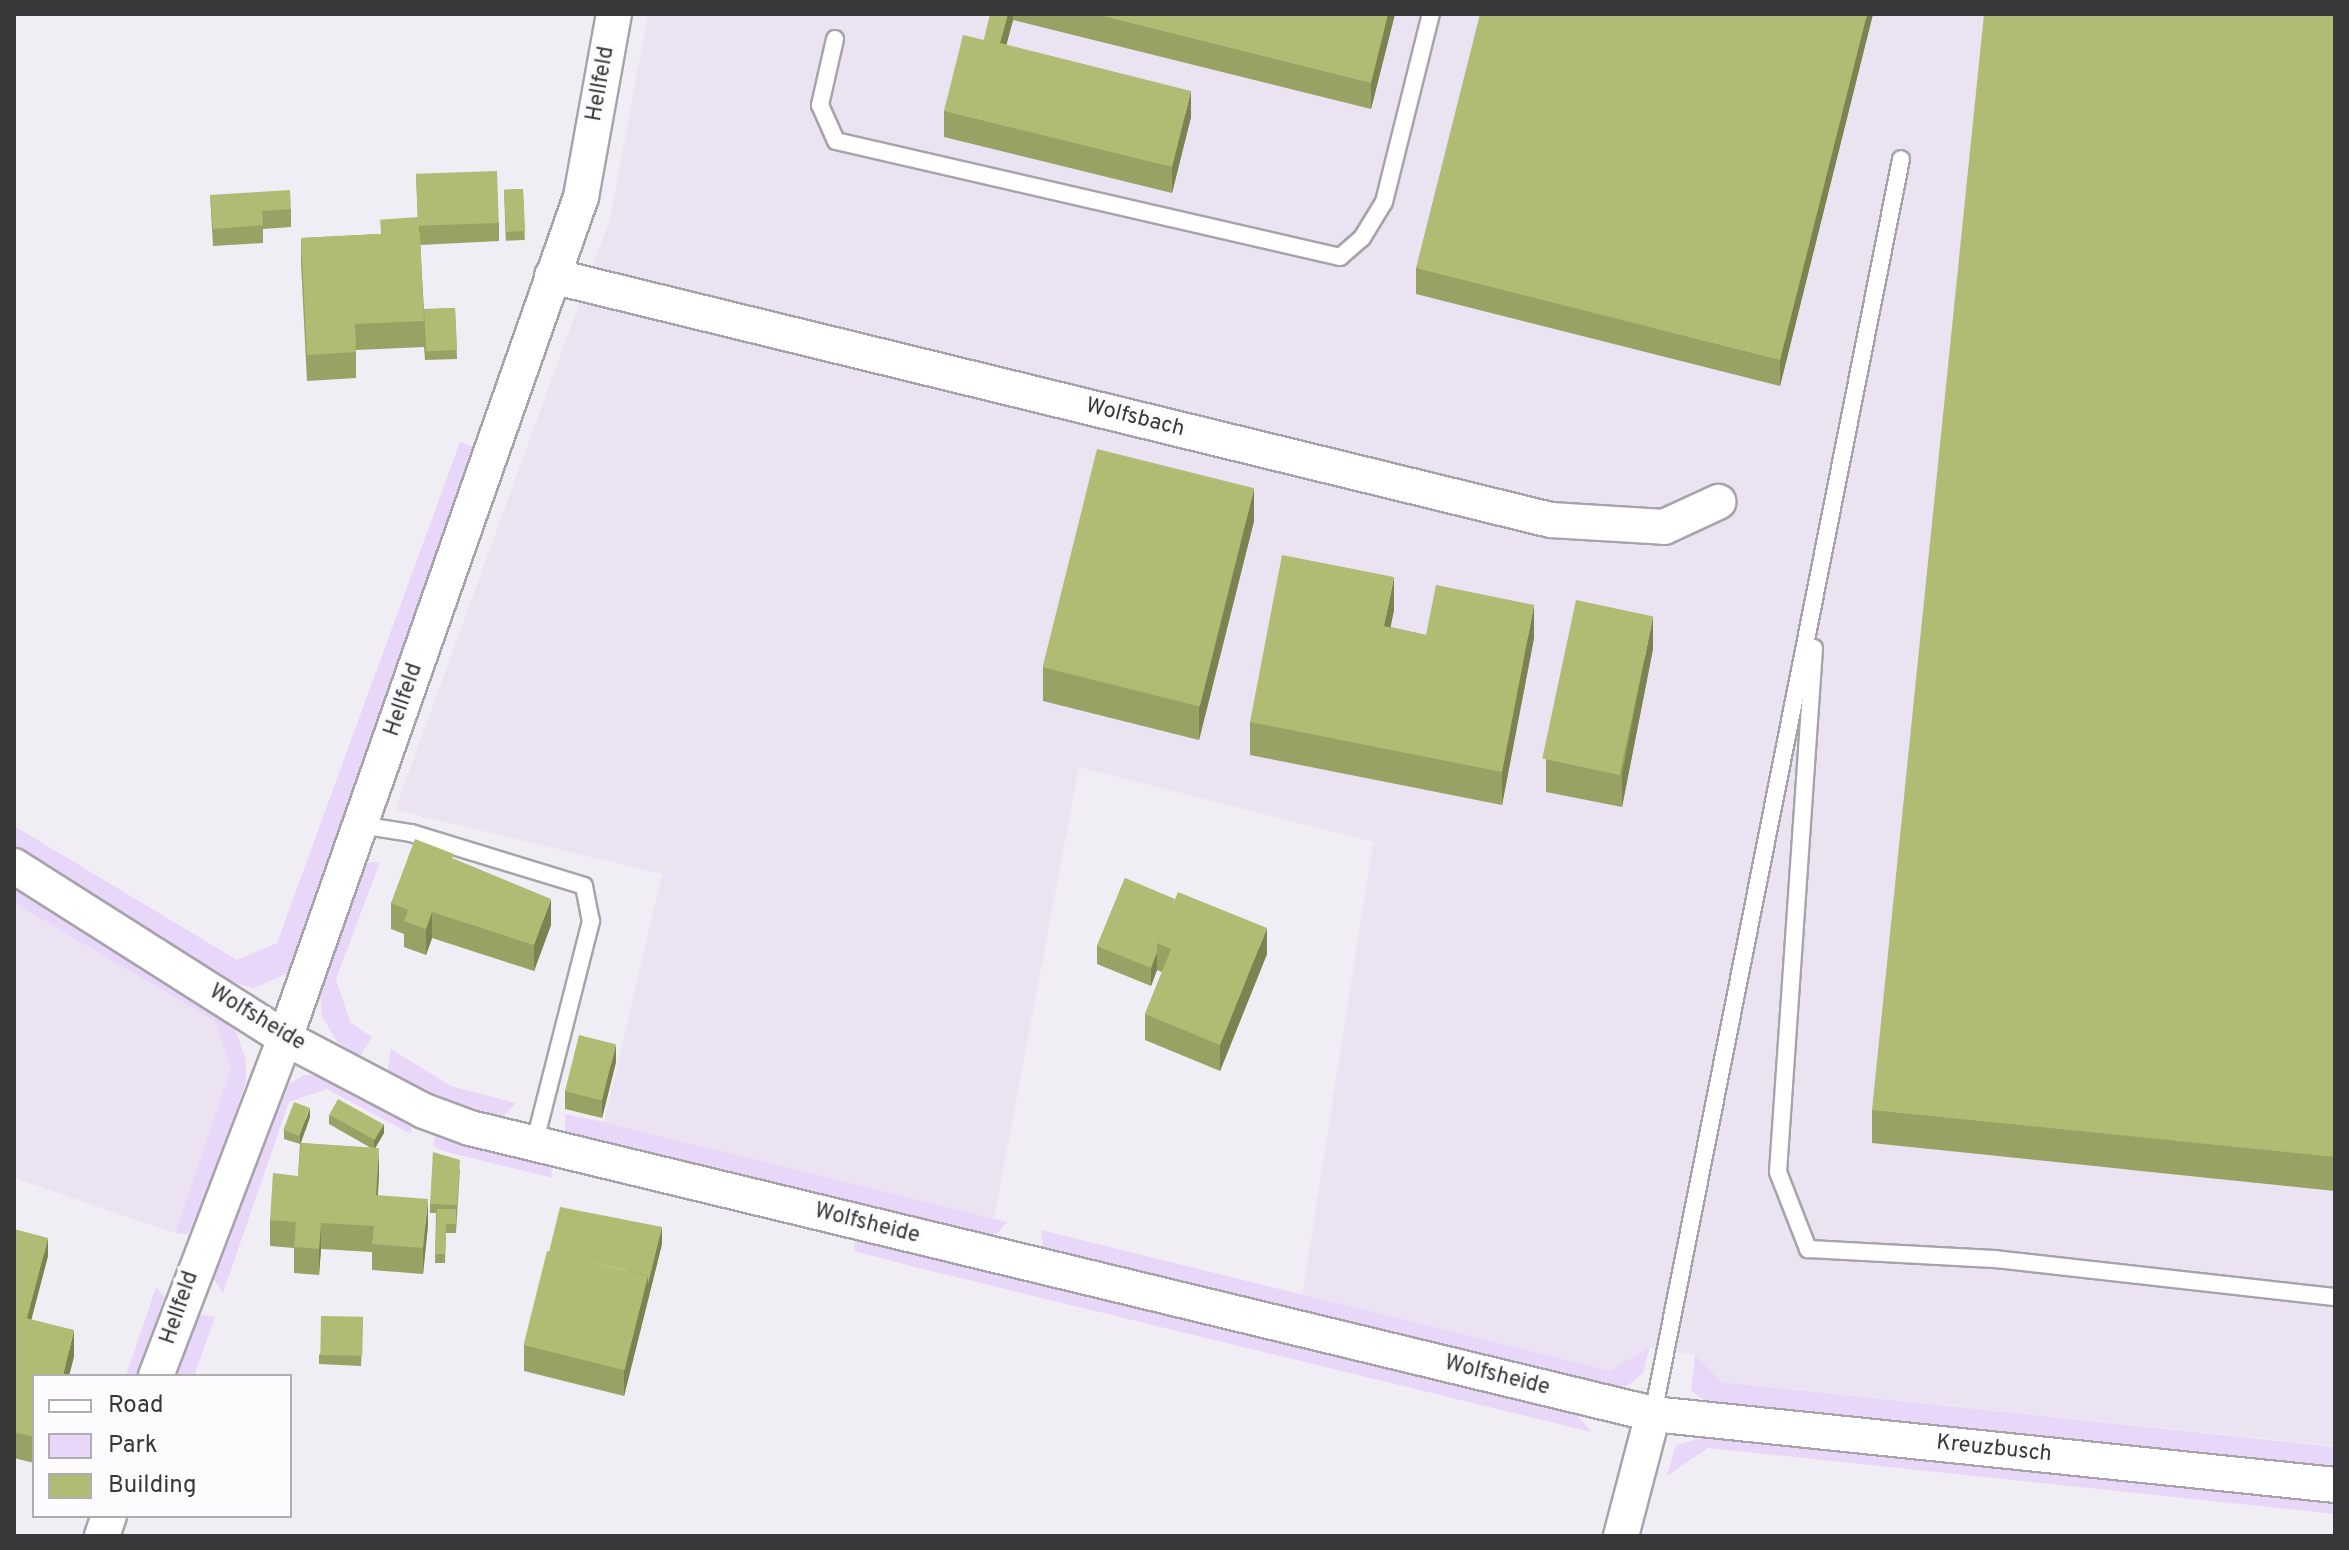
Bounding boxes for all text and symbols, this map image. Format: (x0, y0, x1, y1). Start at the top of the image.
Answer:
street label: Hellfeld (581, 45, 621, 123)
street label: Wolfsbach (1083, 393, 1187, 443)
street label: Hellfeld (379, 660, 429, 740)
street label: Wolfsheide (204, 979, 310, 1057)
street label: Wolfsheide (812, 1198, 922, 1250)
street label: Hellfeld (155, 1268, 205, 1348)
street label: Wolfsheide (1442, 1350, 1552, 1402)
legend (32, 1374, 292, 1518)
text: Road (108, 1391, 164, 1421)
street label: Kreuzbusch (1935, 1430, 2053, 1468)
text: Park (108, 1431, 158, 1461)
text: Building (108, 1471, 197, 1501)

